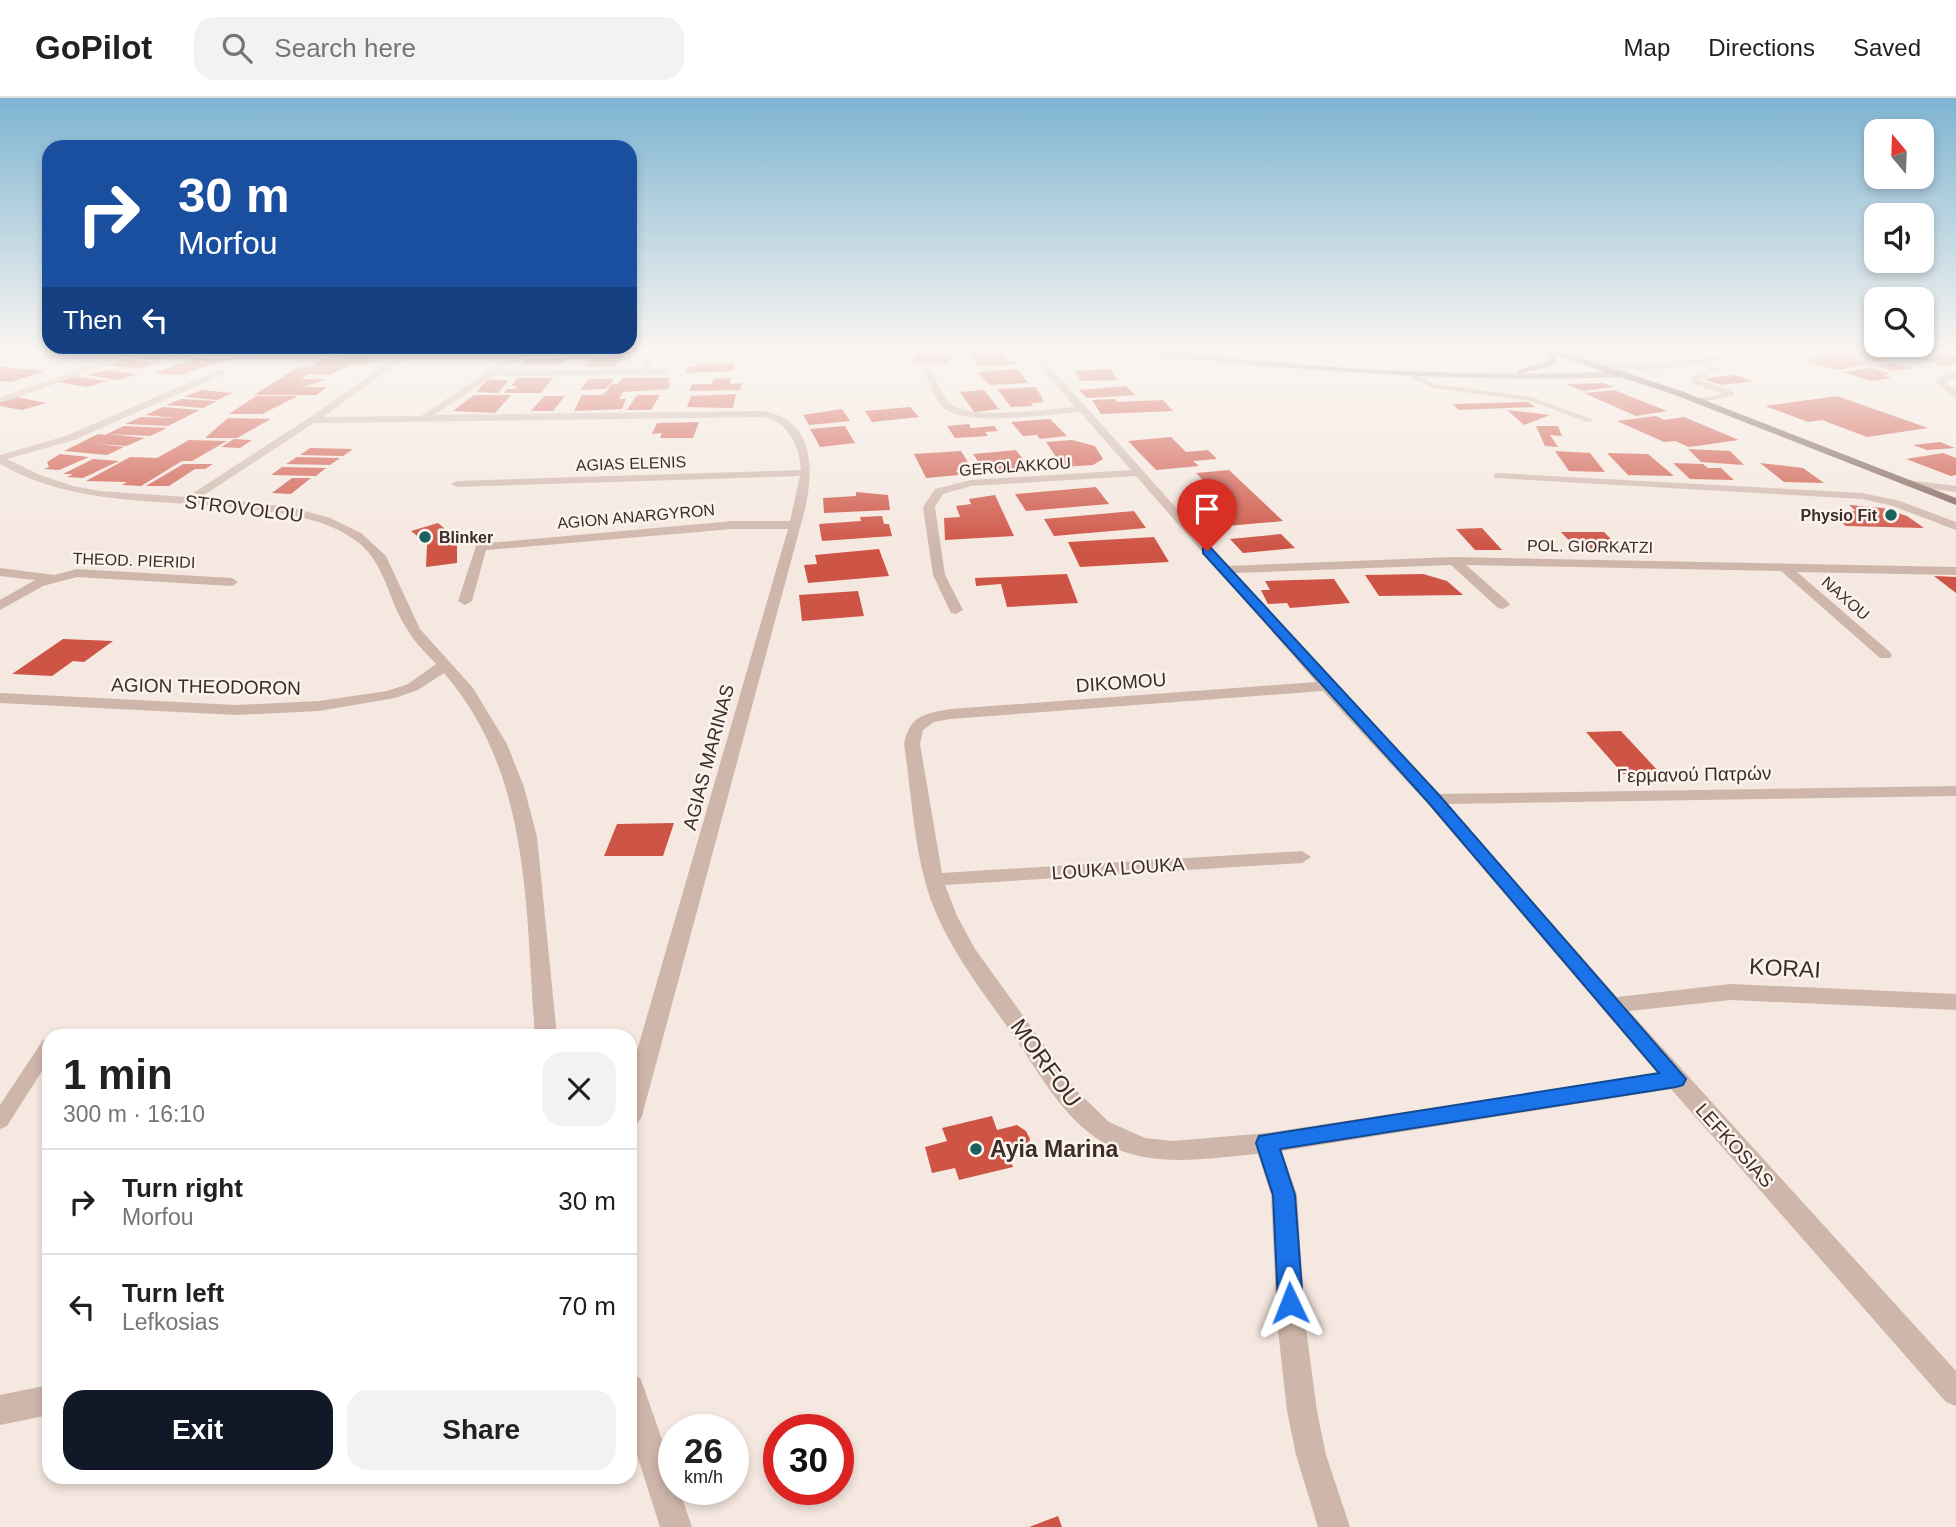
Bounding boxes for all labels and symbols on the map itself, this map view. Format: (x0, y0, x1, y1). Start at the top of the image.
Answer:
north arrow (1864, 119, 1934, 189)
street label: AGIAS ELENIS (576, 453, 686, 474)
street label: GEROLAKKOU (959, 454, 1072, 479)
pin (1177, 479, 1237, 551)
street label: STROVOLOU (183, 491, 304, 526)
street label: AGION ANARGYRON (556, 501, 716, 532)
place label: Physio Fit (1801, 507, 1878, 524)
marker: Physio Fit (1883, 507, 1899, 523)
marker: Blinker (417, 529, 433, 545)
place label: Blinker (439, 529, 493, 546)
street label: POL. GIORKATZI (1527, 537, 1653, 556)
street label: THEOD. PIERIDI (72, 550, 196, 571)
street label: NAXOU (1819, 573, 1873, 623)
street label: DIKOMOU (1075, 669, 1167, 696)
street label: AGION THEODORON (111, 674, 301, 699)
street label: AGIAS MARINAS (679, 682, 738, 832)
street label: Γερμανού Πατρών (1616, 763, 1772, 786)
street label: LOUKA LOUKA (1051, 853, 1185, 884)
street label: KORAI (1749, 953, 1821, 983)
street label: MORFOU (1005, 1014, 1087, 1112)
street label: LEFKOSIAS (1691, 1099, 1778, 1192)
place label: Ayia Marina (990, 1136, 1118, 1162)
marker: Ayia Marina (968, 1141, 984, 1157)
position arrow (1253, 1266, 1327, 1340)
speed limit sign: 30 (763, 1414, 854, 1505)

